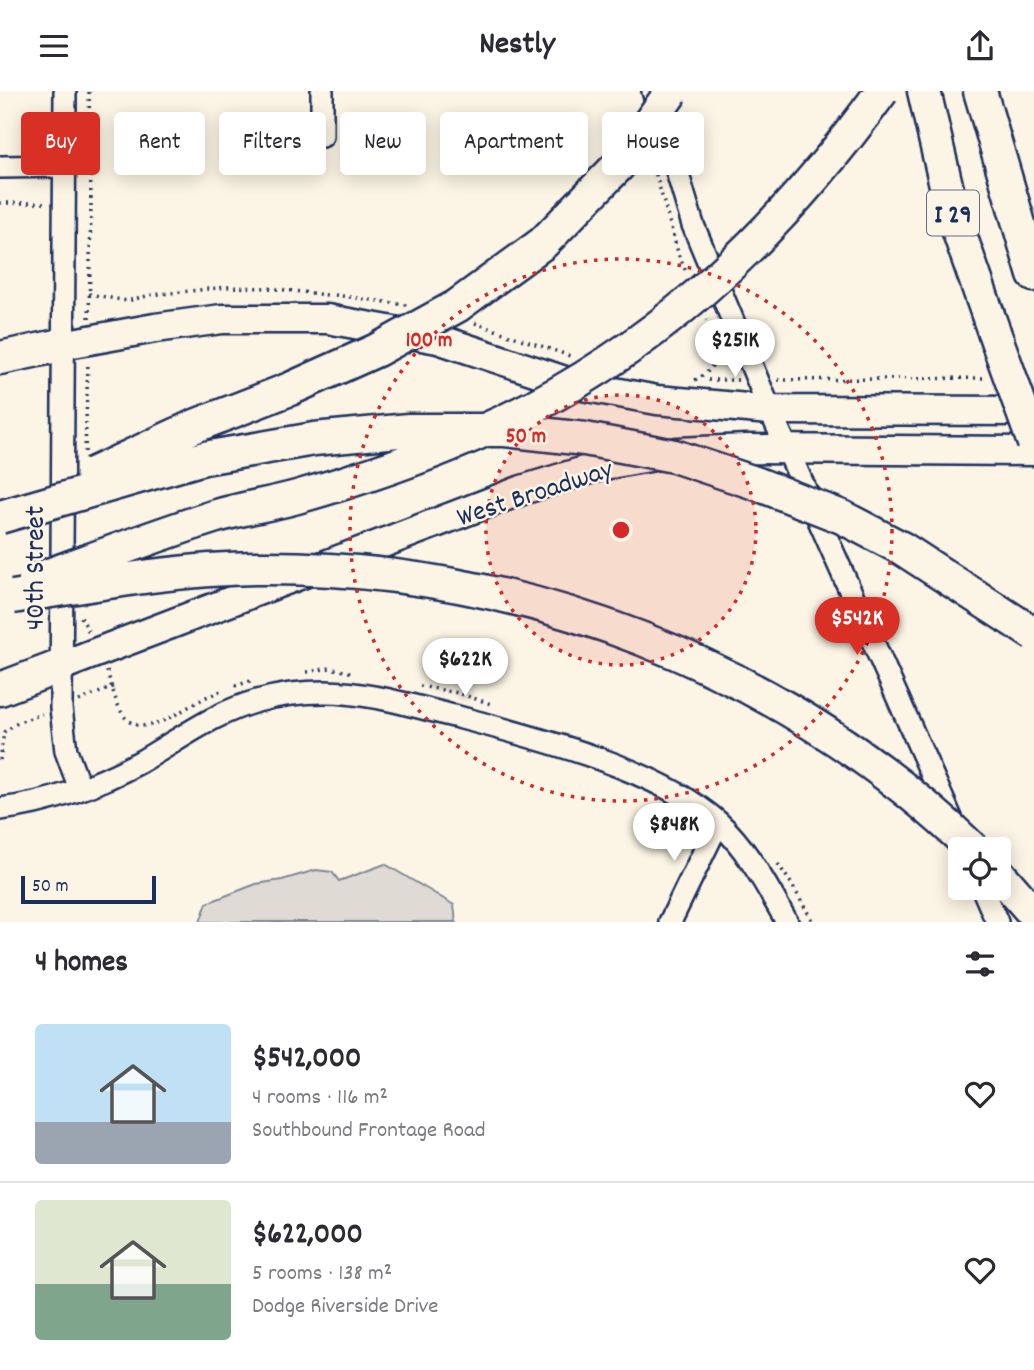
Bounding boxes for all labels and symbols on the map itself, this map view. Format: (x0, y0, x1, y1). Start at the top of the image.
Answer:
road number: I 29 (927, 190, 979, 235)
pin: $251K (686, 320, 784, 379)
text: 100 m (406, 327, 452, 357)
text: 50 m (506, 423, 546, 453)
street label: West Broadway (452, 452, 619, 540)
street label: 40th Street (18, 506, 58, 630)
centre of rings (609, 518, 633, 542)
pin: $542K (808, 597, 906, 657)
pin: $622K (416, 639, 514, 698)
pin: $848K (625, 803, 723, 863)
scale bar (21, 873, 156, 905)

